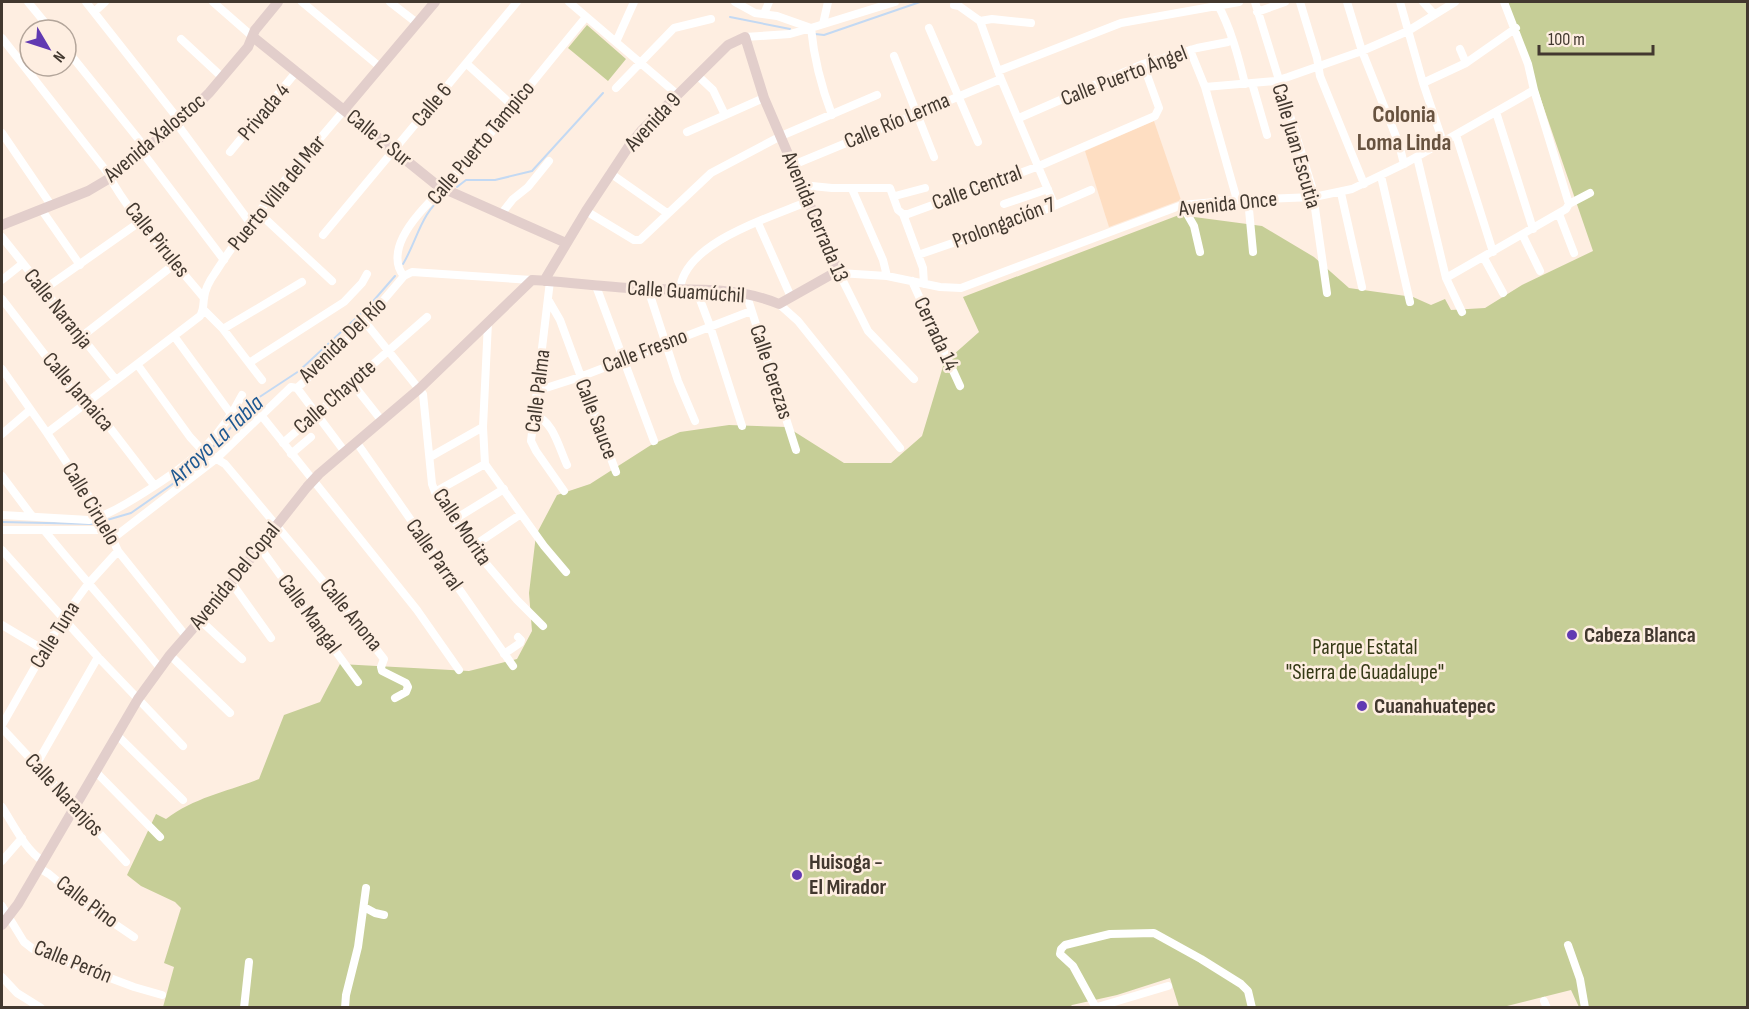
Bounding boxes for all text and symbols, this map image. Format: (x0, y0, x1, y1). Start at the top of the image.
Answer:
north arrow (18, 18, 78, 78)
scale bar (1539, 18, 1653, 56)
text: 100 m (1548, 29, 1585, 50)
street label: Calle Puerto Ángel (1057, 40, 1191, 112)
text: N (48, 47, 69, 66)
street label: Calle Puerto Tampico (421, 76, 541, 210)
street label: Privada 4 (232, 78, 296, 146)
street label: Calle 6 (406, 78, 458, 132)
street label: Calle Juan Escutia (1265, 80, 1327, 212)
street label: Avenida 9 (618, 87, 687, 158)
street label: Calle Río Lerma (840, 87, 954, 155)
street label: Avenida Xalostoc (98, 88, 211, 189)
district label: Colonia Loma Linda (1357, 100, 1451, 157)
street label: Calle 2 Sur (341, 103, 417, 173)
street label: Puerto Villa del Mar (222, 130, 332, 256)
street label: Avenida Cerrada 13 (775, 147, 855, 286)
street label: Calle Central (928, 159, 1026, 217)
street label: Avenida Once (1176, 185, 1279, 223)
street label: Prolongación 7 (949, 191, 1059, 255)
street label: Calle Pirules (118, 197, 196, 283)
street label: Calle Naranja (18, 263, 98, 355)
street label: Calle Guamúchil (626, 274, 746, 310)
street label: Avenida Del Río (293, 292, 393, 389)
street label: Cerrada 14 (907, 293, 965, 375)
street label: Calle Cerezas (743, 321, 799, 423)
street label: Calle Fresno (599, 322, 691, 380)
street label: Calle Jamaica (36, 347, 120, 437)
street label: Calle Palma (520, 348, 556, 434)
street label: Calle Chayote (288, 354, 382, 440)
street label: Calle Sauce (568, 375, 624, 463)
water label: Arroyo La Tabla (162, 389, 270, 492)
street label: Calle Ciruelo (56, 458, 126, 550)
street label: Calle Morita (426, 483, 498, 571)
street label: Calle Parral (400, 514, 468, 596)
street label: Avenida Del Copal (183, 517, 286, 636)
street label: Calle Mangal (271, 569, 347, 659)
street label: Calle Anona (314, 573, 388, 657)
street label: Calle Tuna (24, 597, 86, 673)
place label: Cabeza Blanca (1584, 622, 1696, 649)
marker: Cabeza Blanca (1565, 628, 1579, 642)
park label: Parque Estatal "Sierra de Guadalupe" (1286, 634, 1444, 686)
place label: Cuanahuatepec (1374, 693, 1496, 720)
marker: Cuanahuatepec (1355, 699, 1369, 713)
street label: Calle Naranjos (19, 748, 109, 842)
place label: Huisoga - El Mirador (809, 849, 886, 901)
marker: Huisoga - El Mirador (790, 868, 804, 882)
street label: Calle Pino (50, 870, 124, 934)
street label: Calle Perón (30, 934, 116, 990)

